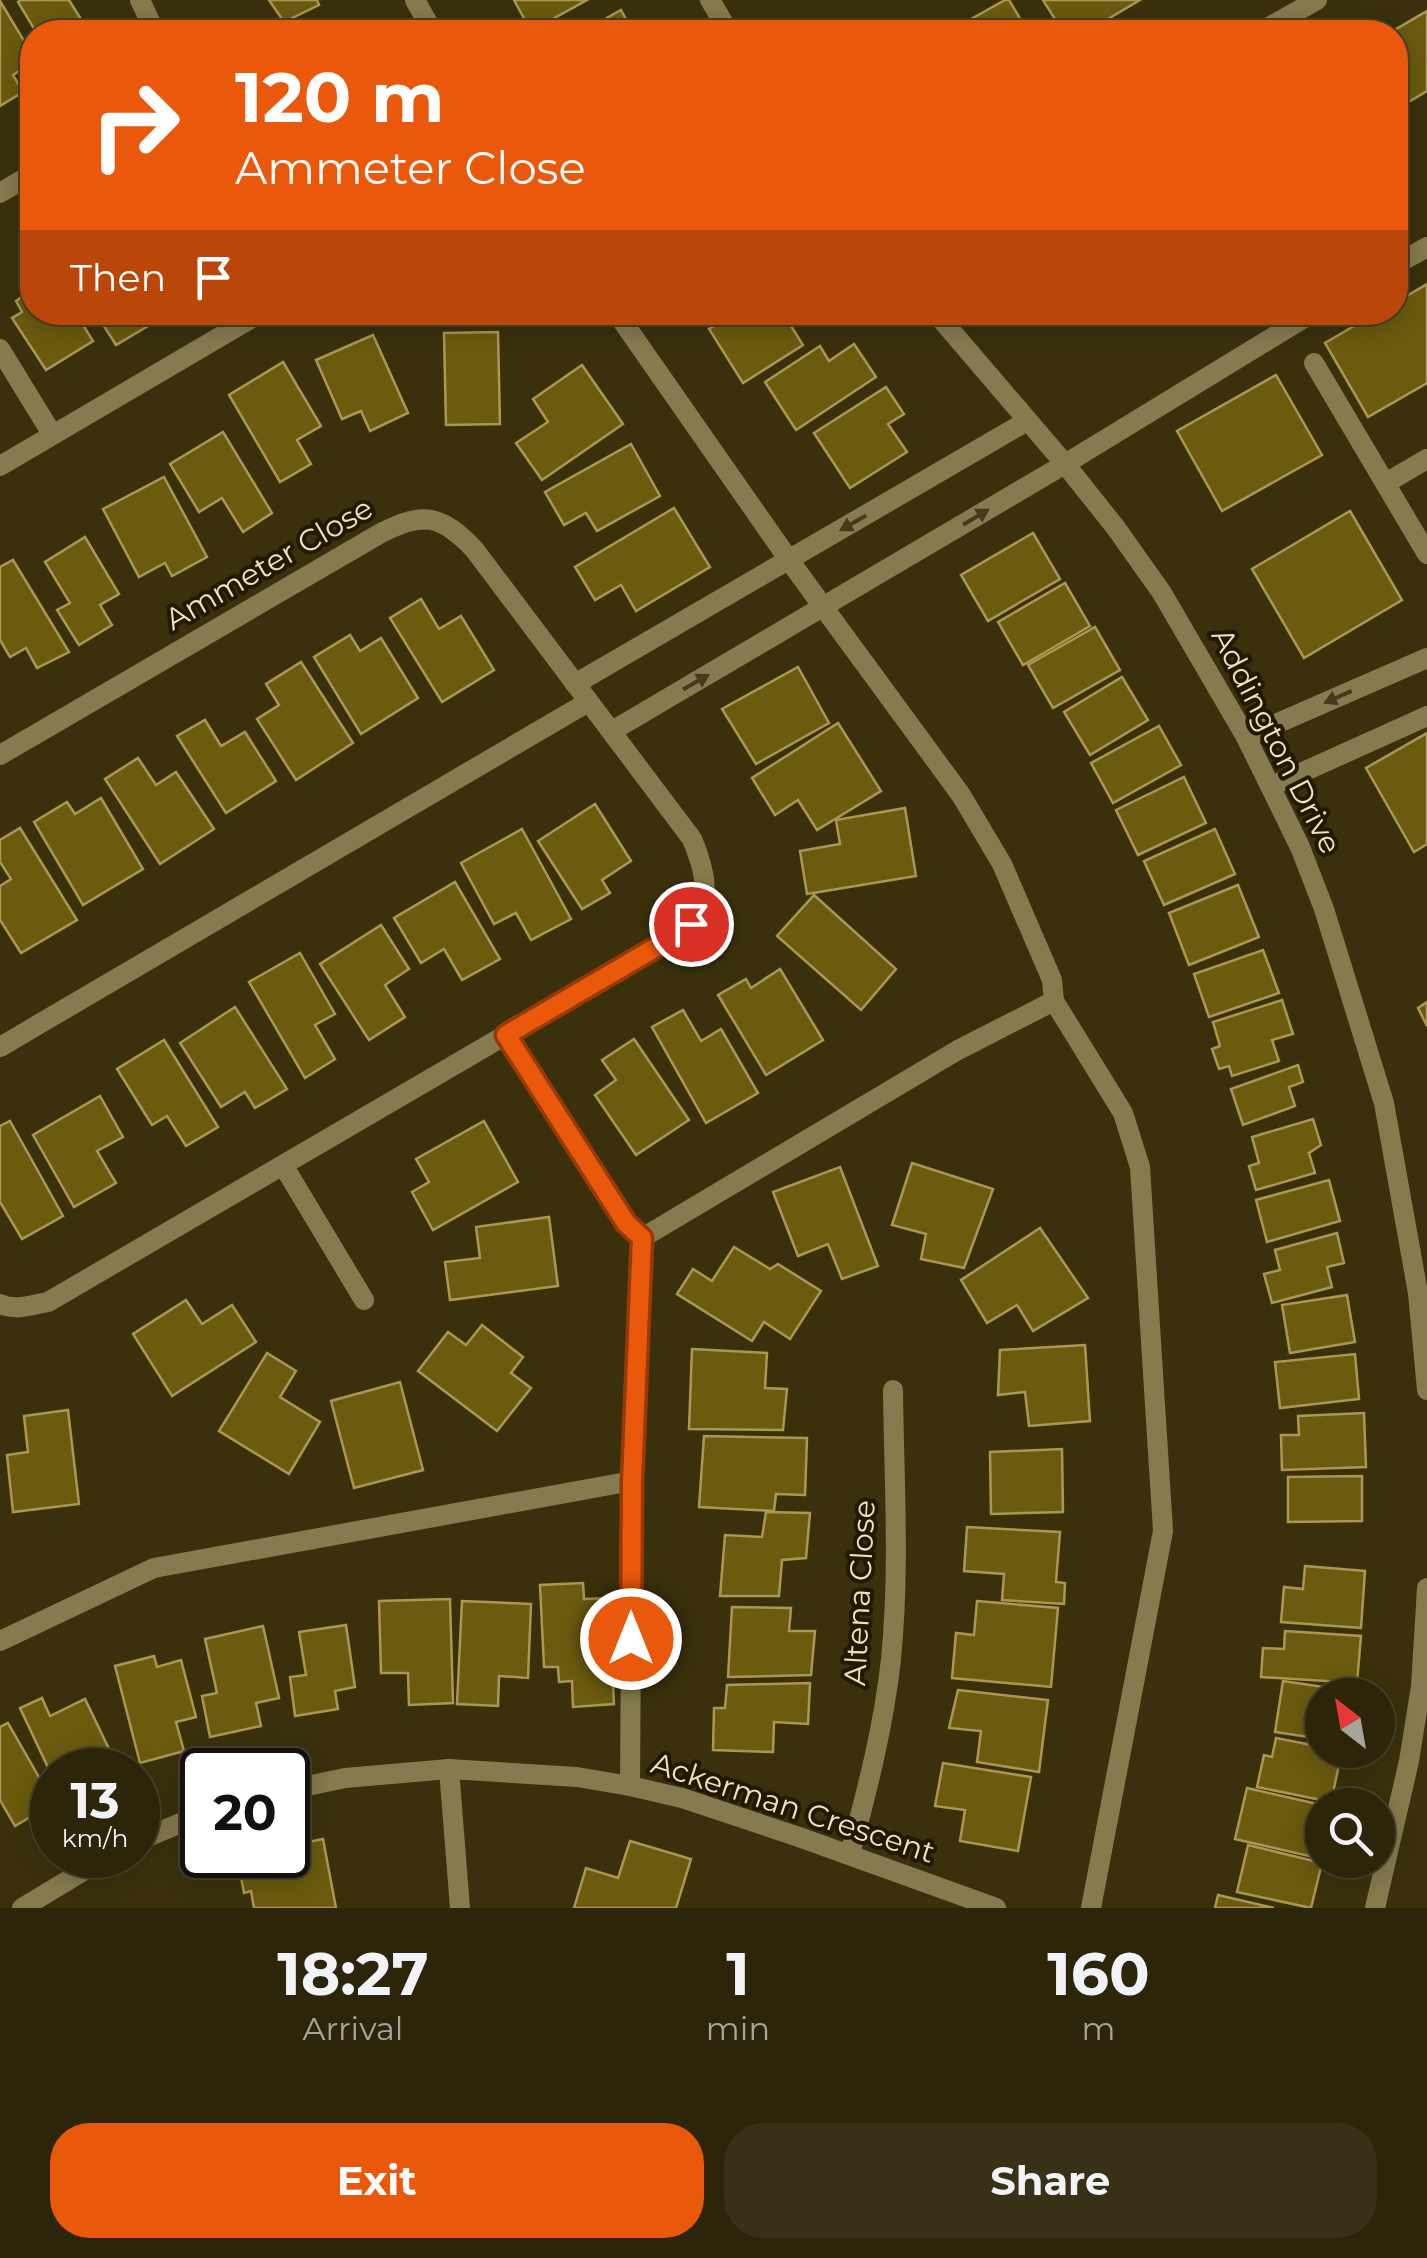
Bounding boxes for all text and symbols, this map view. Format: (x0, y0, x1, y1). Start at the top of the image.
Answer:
text: 120 m (235, 54, 445, 140)
icon: right (70, 60, 200, 190)
text: Ammeter Close (235, 140, 586, 195)
icon: arrive (186, 250, 241, 305)
text: Then (70, 254, 166, 301)
street label: Ammeter Close (158, 489, 379, 638)
one-way arrow (962, 509, 990, 526)
one-way arrow (838, 514, 867, 531)
street label: Addington Drive (1204, 622, 1349, 860)
one-way arrow (682, 674, 710, 691)
one-way arrow (1323, 689, 1353, 705)
pin (649, 882, 734, 967)
icon: arrive (664, 897, 719, 952)
street label: Altena Close (836, 1499, 883, 1687)
position arrow (579, 1587, 683, 1691)
north arrow (1305, 1678, 1395, 1768)
map controls (1305, 1678, 1395, 1878)
street label: Ackerman Crescent (647, 1744, 940, 1871)
speed limit sign: 20 (180, 1748, 310, 1878)
text: 13 (70, 1770, 120, 1831)
button: search (1305, 1788, 1395, 1878)
text: km/h (62, 1823, 128, 1853)
text: 18:27 (277, 1937, 429, 2010)
text: 1 (726, 1937, 750, 2010)
text: 160 (1047, 1937, 1150, 2010)
text: Arrival (302, 2009, 403, 2048)
text: min (706, 2009, 770, 2048)
text: m (1082, 2009, 1115, 2048)
button: Exit (50, 2123, 704, 2238)
button: Share (724, 2123, 1377, 2238)

